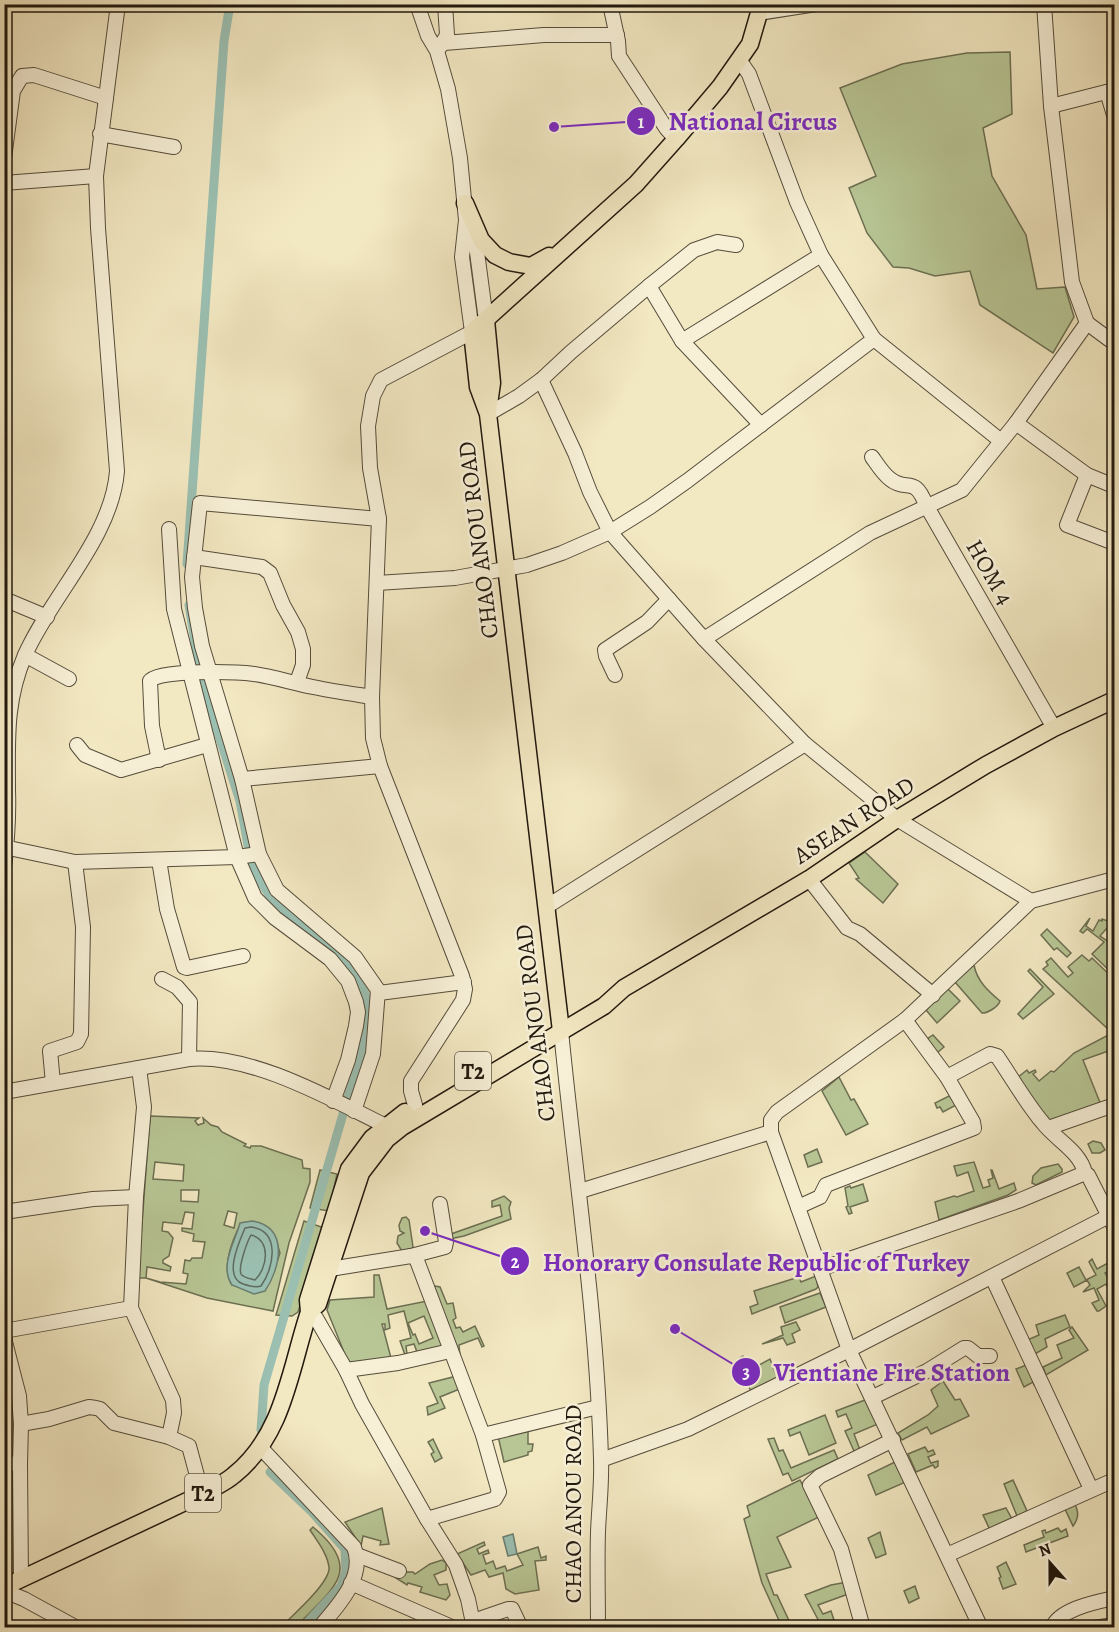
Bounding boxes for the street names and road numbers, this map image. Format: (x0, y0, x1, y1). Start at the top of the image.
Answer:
street label: CHAO ANOU ROAD (450, 439, 506, 641)
street label: HOM 4 (958, 533, 1022, 611)
street label: ASEAN ROAD (786, 769, 921, 872)
street label: CHAO ANOU ROAD (507, 922, 563, 1124)
road number: T2 (455, 1052, 491, 1090)
street label: CHAO ANOU ROAD (557, 1405, 589, 1603)
road number: T2 (185, 1474, 221, 1512)

